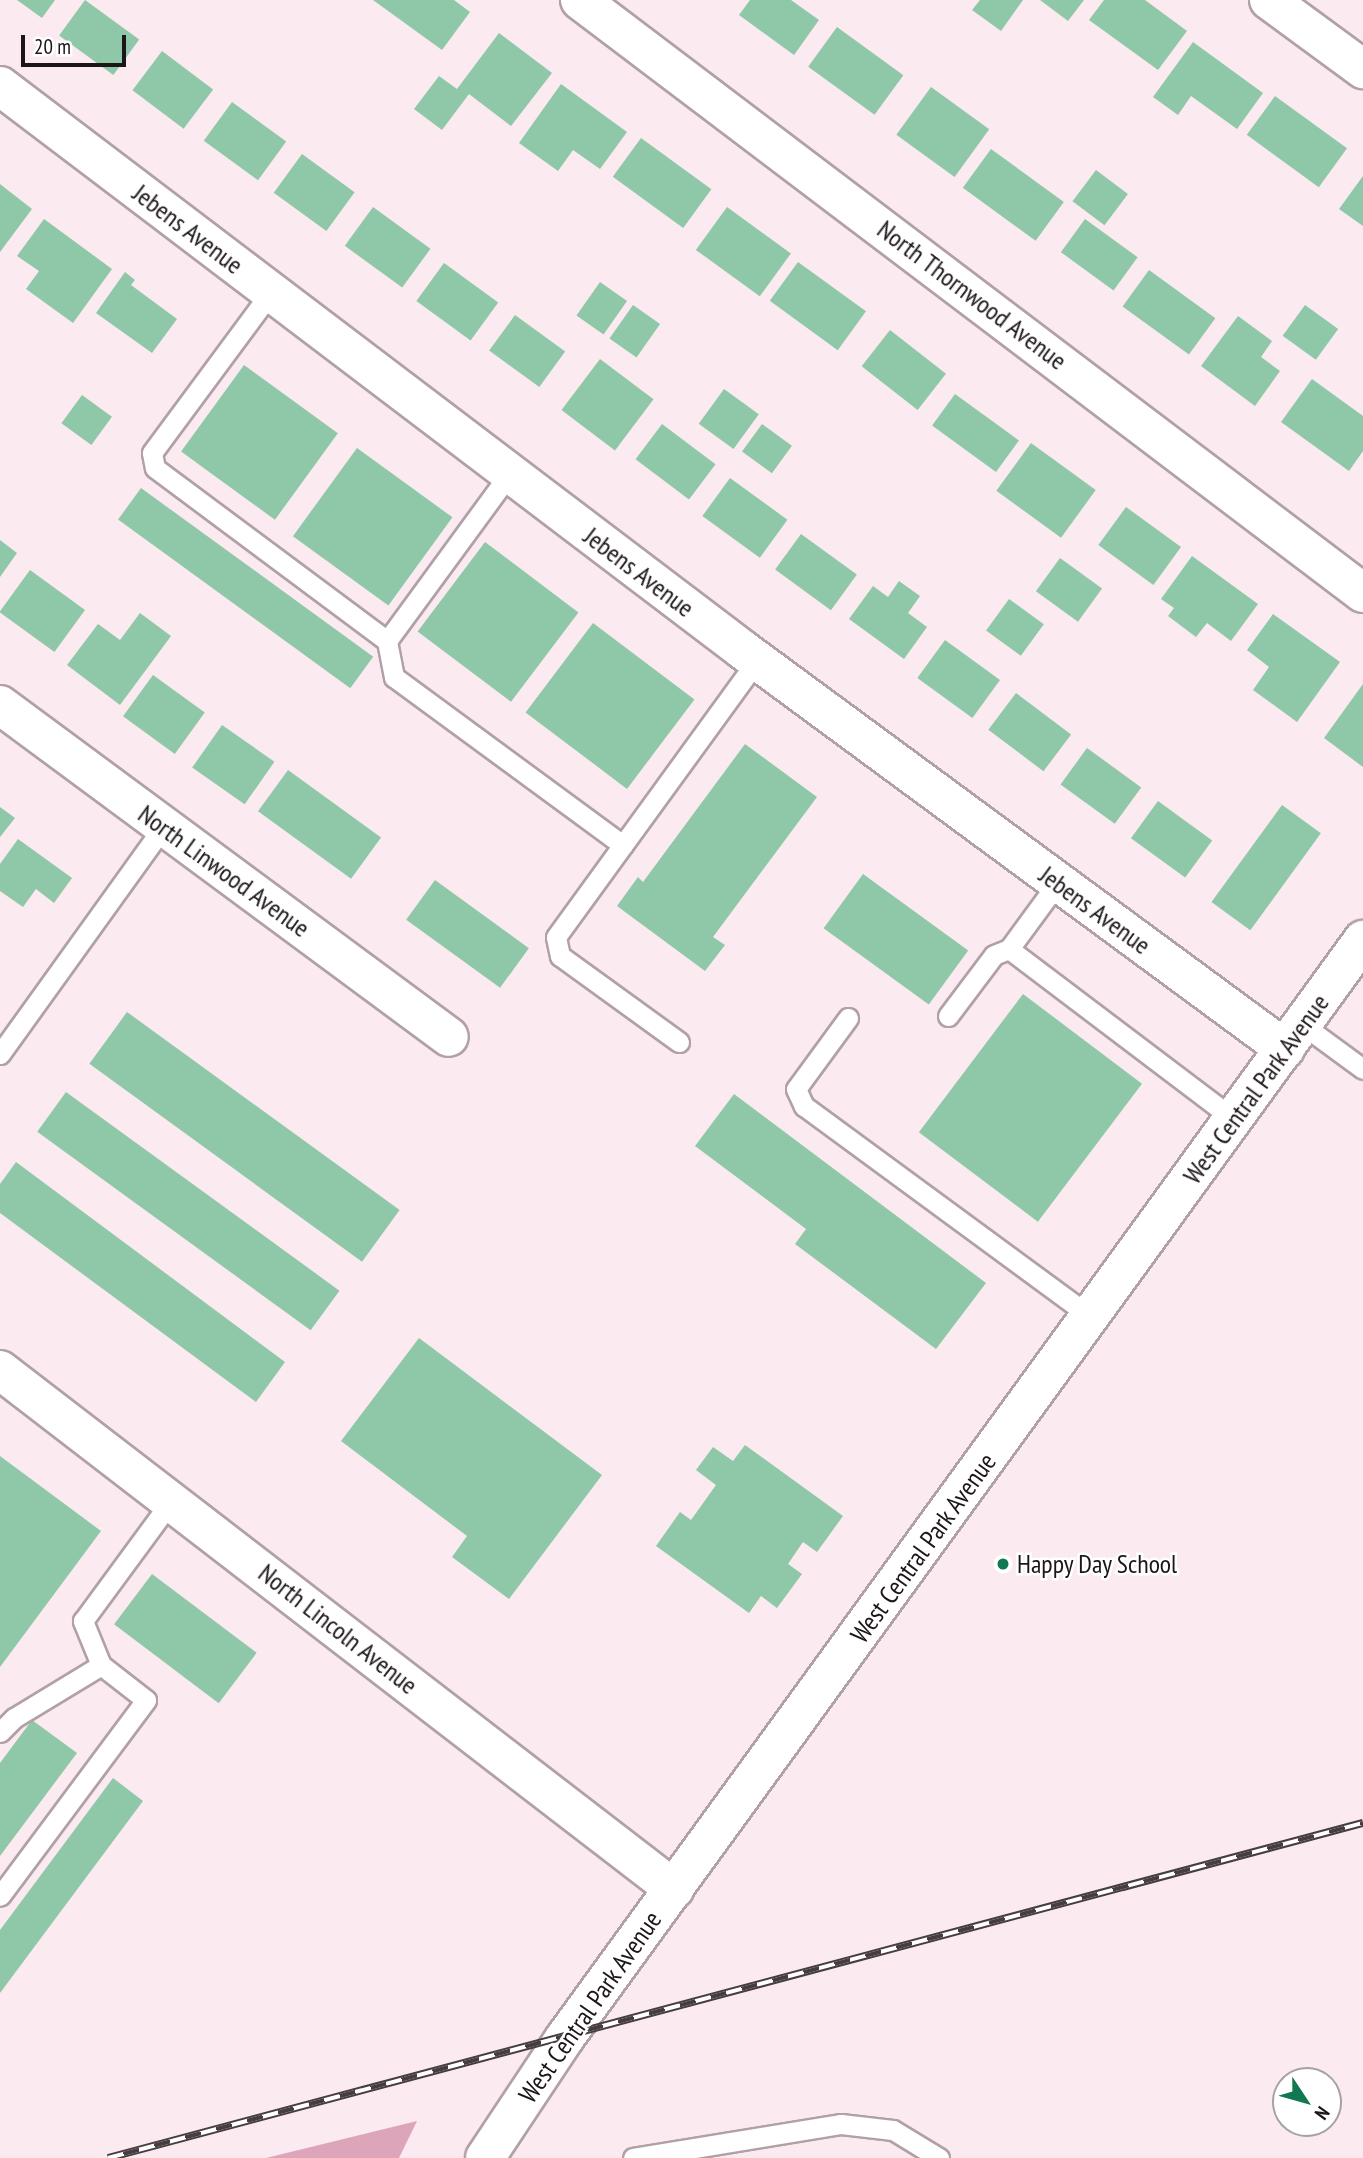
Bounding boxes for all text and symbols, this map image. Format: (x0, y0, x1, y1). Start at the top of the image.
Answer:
scale bar (24, 21, 130, 65)
text: 20 m (34, 33, 71, 60)
street label: Jebens Avenue (127, 177, 249, 281)
street label: North Thornwood Avenue (871, 213, 1073, 377)
street label: Jebens Avenue (578, 520, 700, 624)
street label: North Linwood Avenue (132, 798, 316, 944)
street label: Jebens Avenue (1033, 859, 1157, 961)
street label: West Central Park Avenue (1176, 988, 1336, 1190)
street label: West Central Park Avenue (843, 1447, 1003, 1649)
place label: Happy Day School (1017, 1548, 1179, 1580)
marker: Happy Day School (995, 1556, 1011, 1572)
street label: North Lincoln Avenue (252, 1557, 424, 1701)
street label: West Central Park Avenue (512, 1905, 668, 2109)
north arrow (1272, 2067, 1342, 2137)
text: N (1310, 2102, 1335, 2124)

